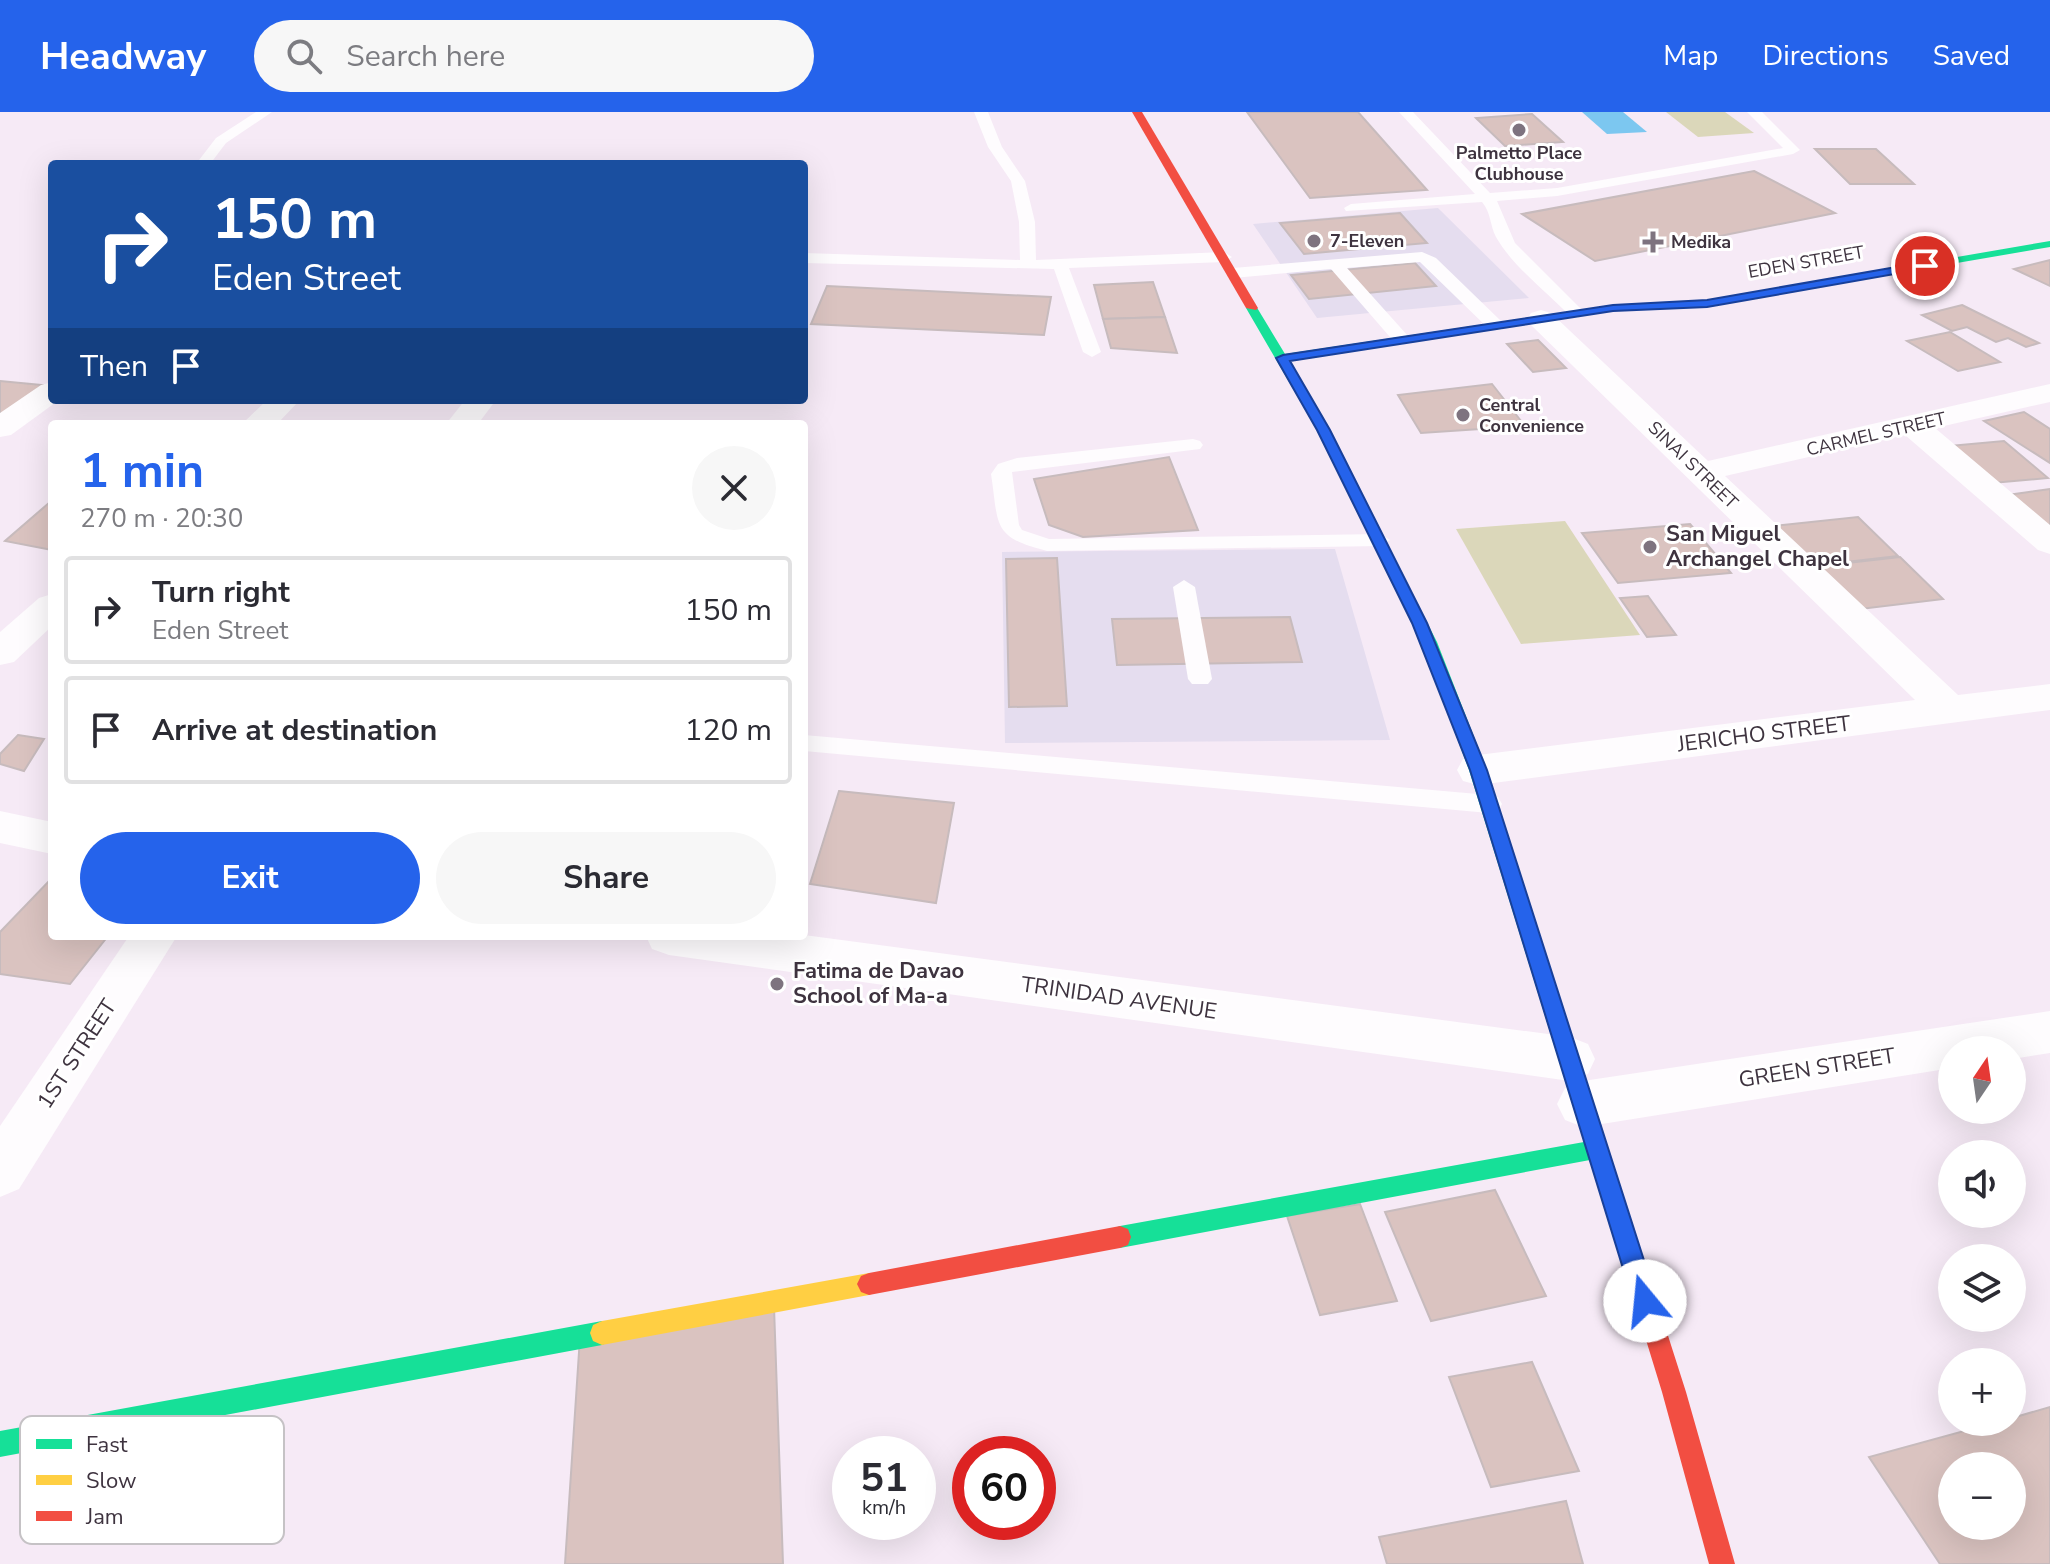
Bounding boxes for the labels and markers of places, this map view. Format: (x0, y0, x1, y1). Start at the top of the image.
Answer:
marker: Palmetto Place Clubhouse (1510, 121, 1528, 139)
place label: Palmetto Place Clubhouse (1456, 141, 1582, 186)
place label: 7-Eleven (1330, 229, 1404, 253)
place label: Medika (1671, 230, 1731, 254)
marker: Medika (1642, 231, 1664, 253)
marker: 7-Eleven (1305, 232, 1323, 250)
pin (1891, 232, 1959, 300)
place label: Central Convenience (1479, 393, 1584, 438)
marker: Central Convenience (1454, 406, 1472, 424)
place label: San Miguel Archangel Chapel (1666, 519, 1849, 574)
marker: San Miguel Archangel Chapel (1641, 538, 1659, 556)
place label: Fatima de Davao School of Ma-a (793, 956, 964, 1011)
marker: Fatima de Davao School of Ma-a (768, 975, 786, 993)

